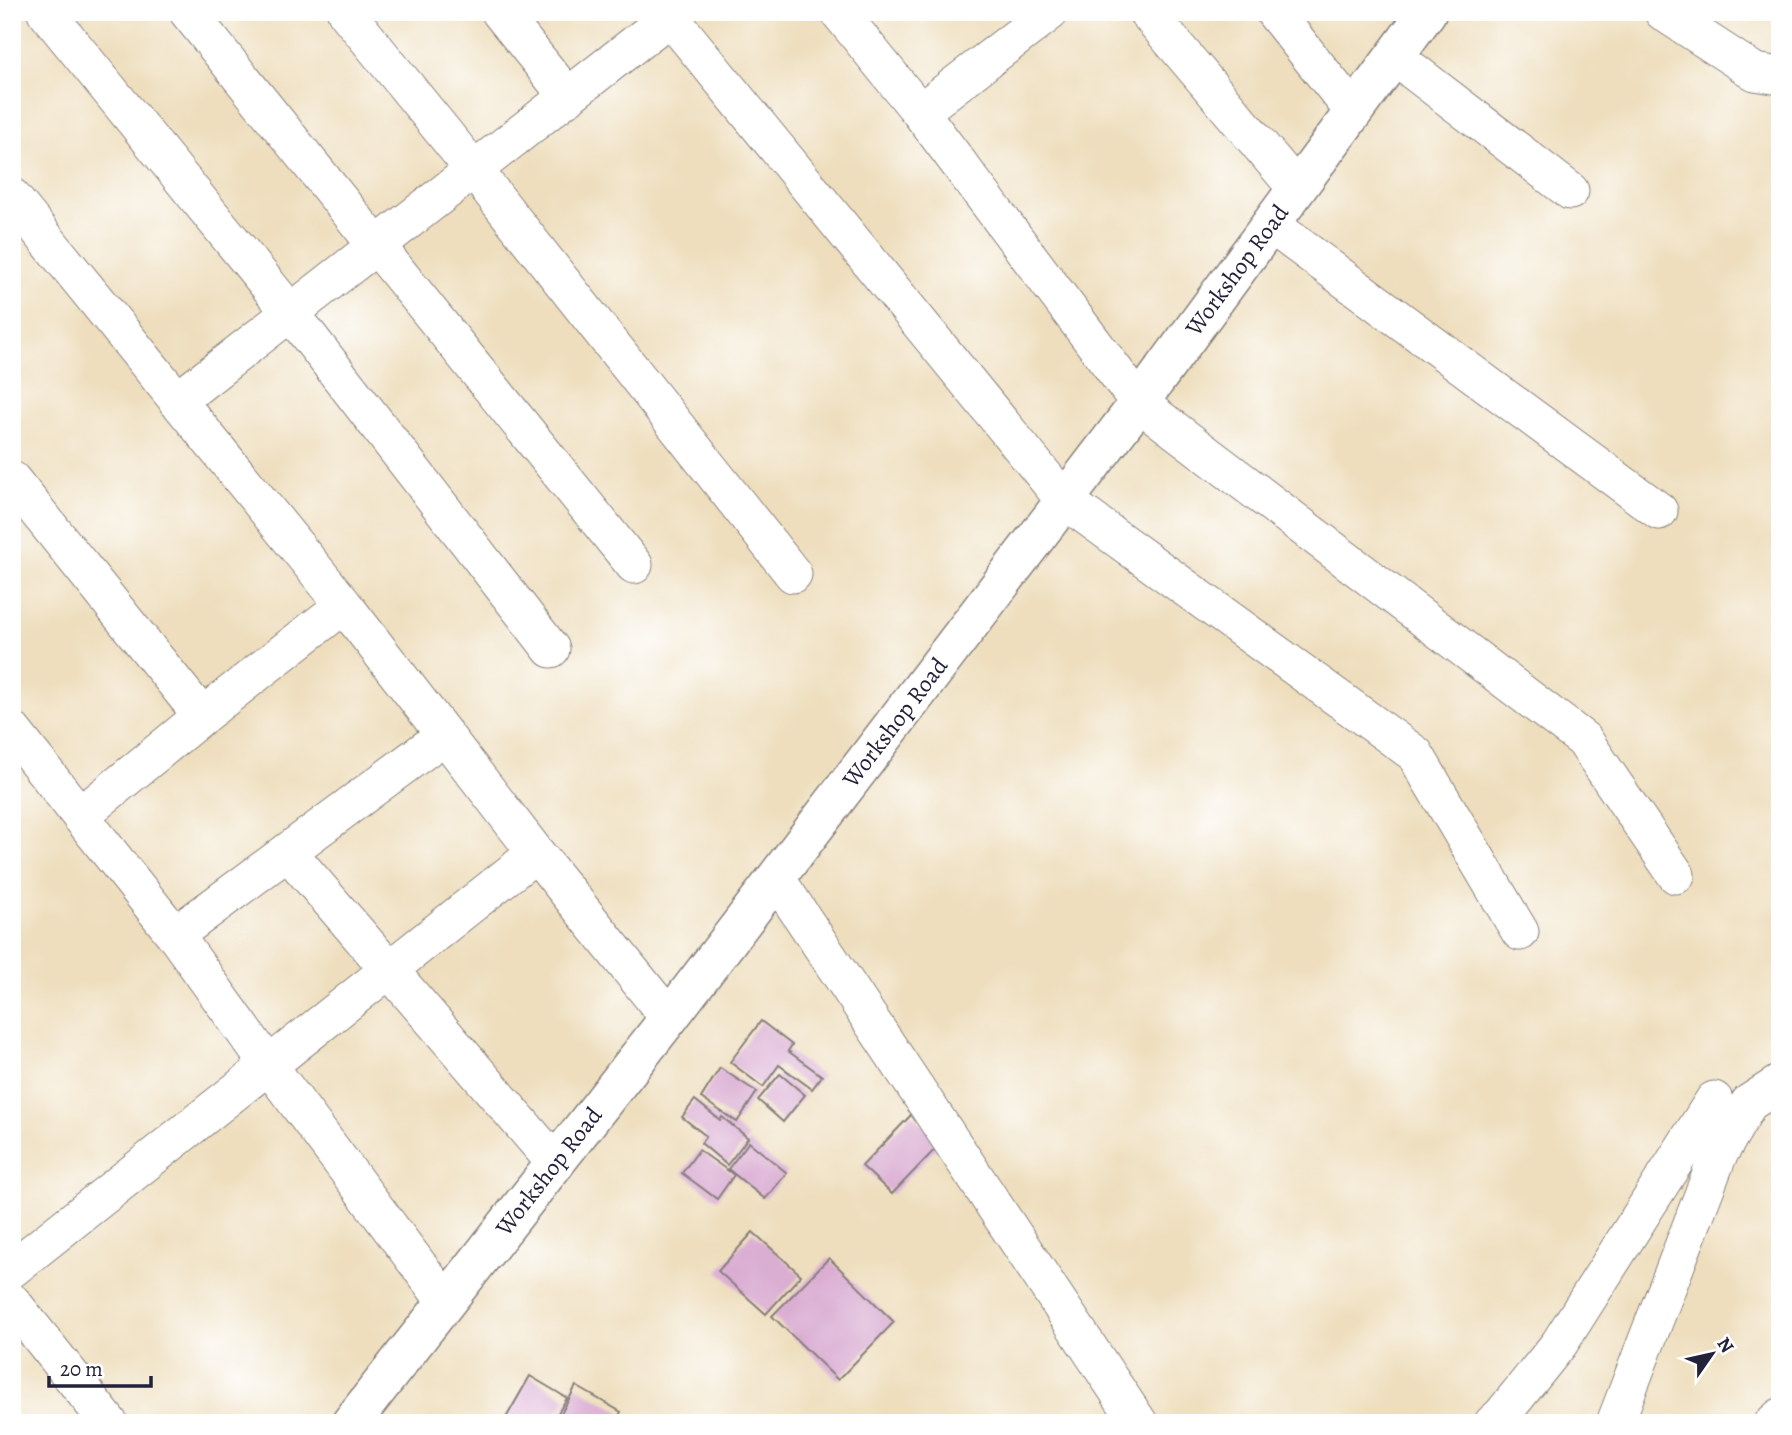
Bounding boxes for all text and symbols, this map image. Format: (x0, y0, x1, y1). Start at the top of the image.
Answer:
street label: Workshop Road (1177, 198, 1296, 343)
street label: Workshop Road (834, 651, 955, 795)
street label: Workshop Road (487, 1100, 609, 1243)
north arrow (1676, 1320, 1746, 1390)
text: N (1711, 1332, 1740, 1358)
scale bar (49, 1344, 150, 1388)
text: 20 m (60, 1355, 103, 1383)

